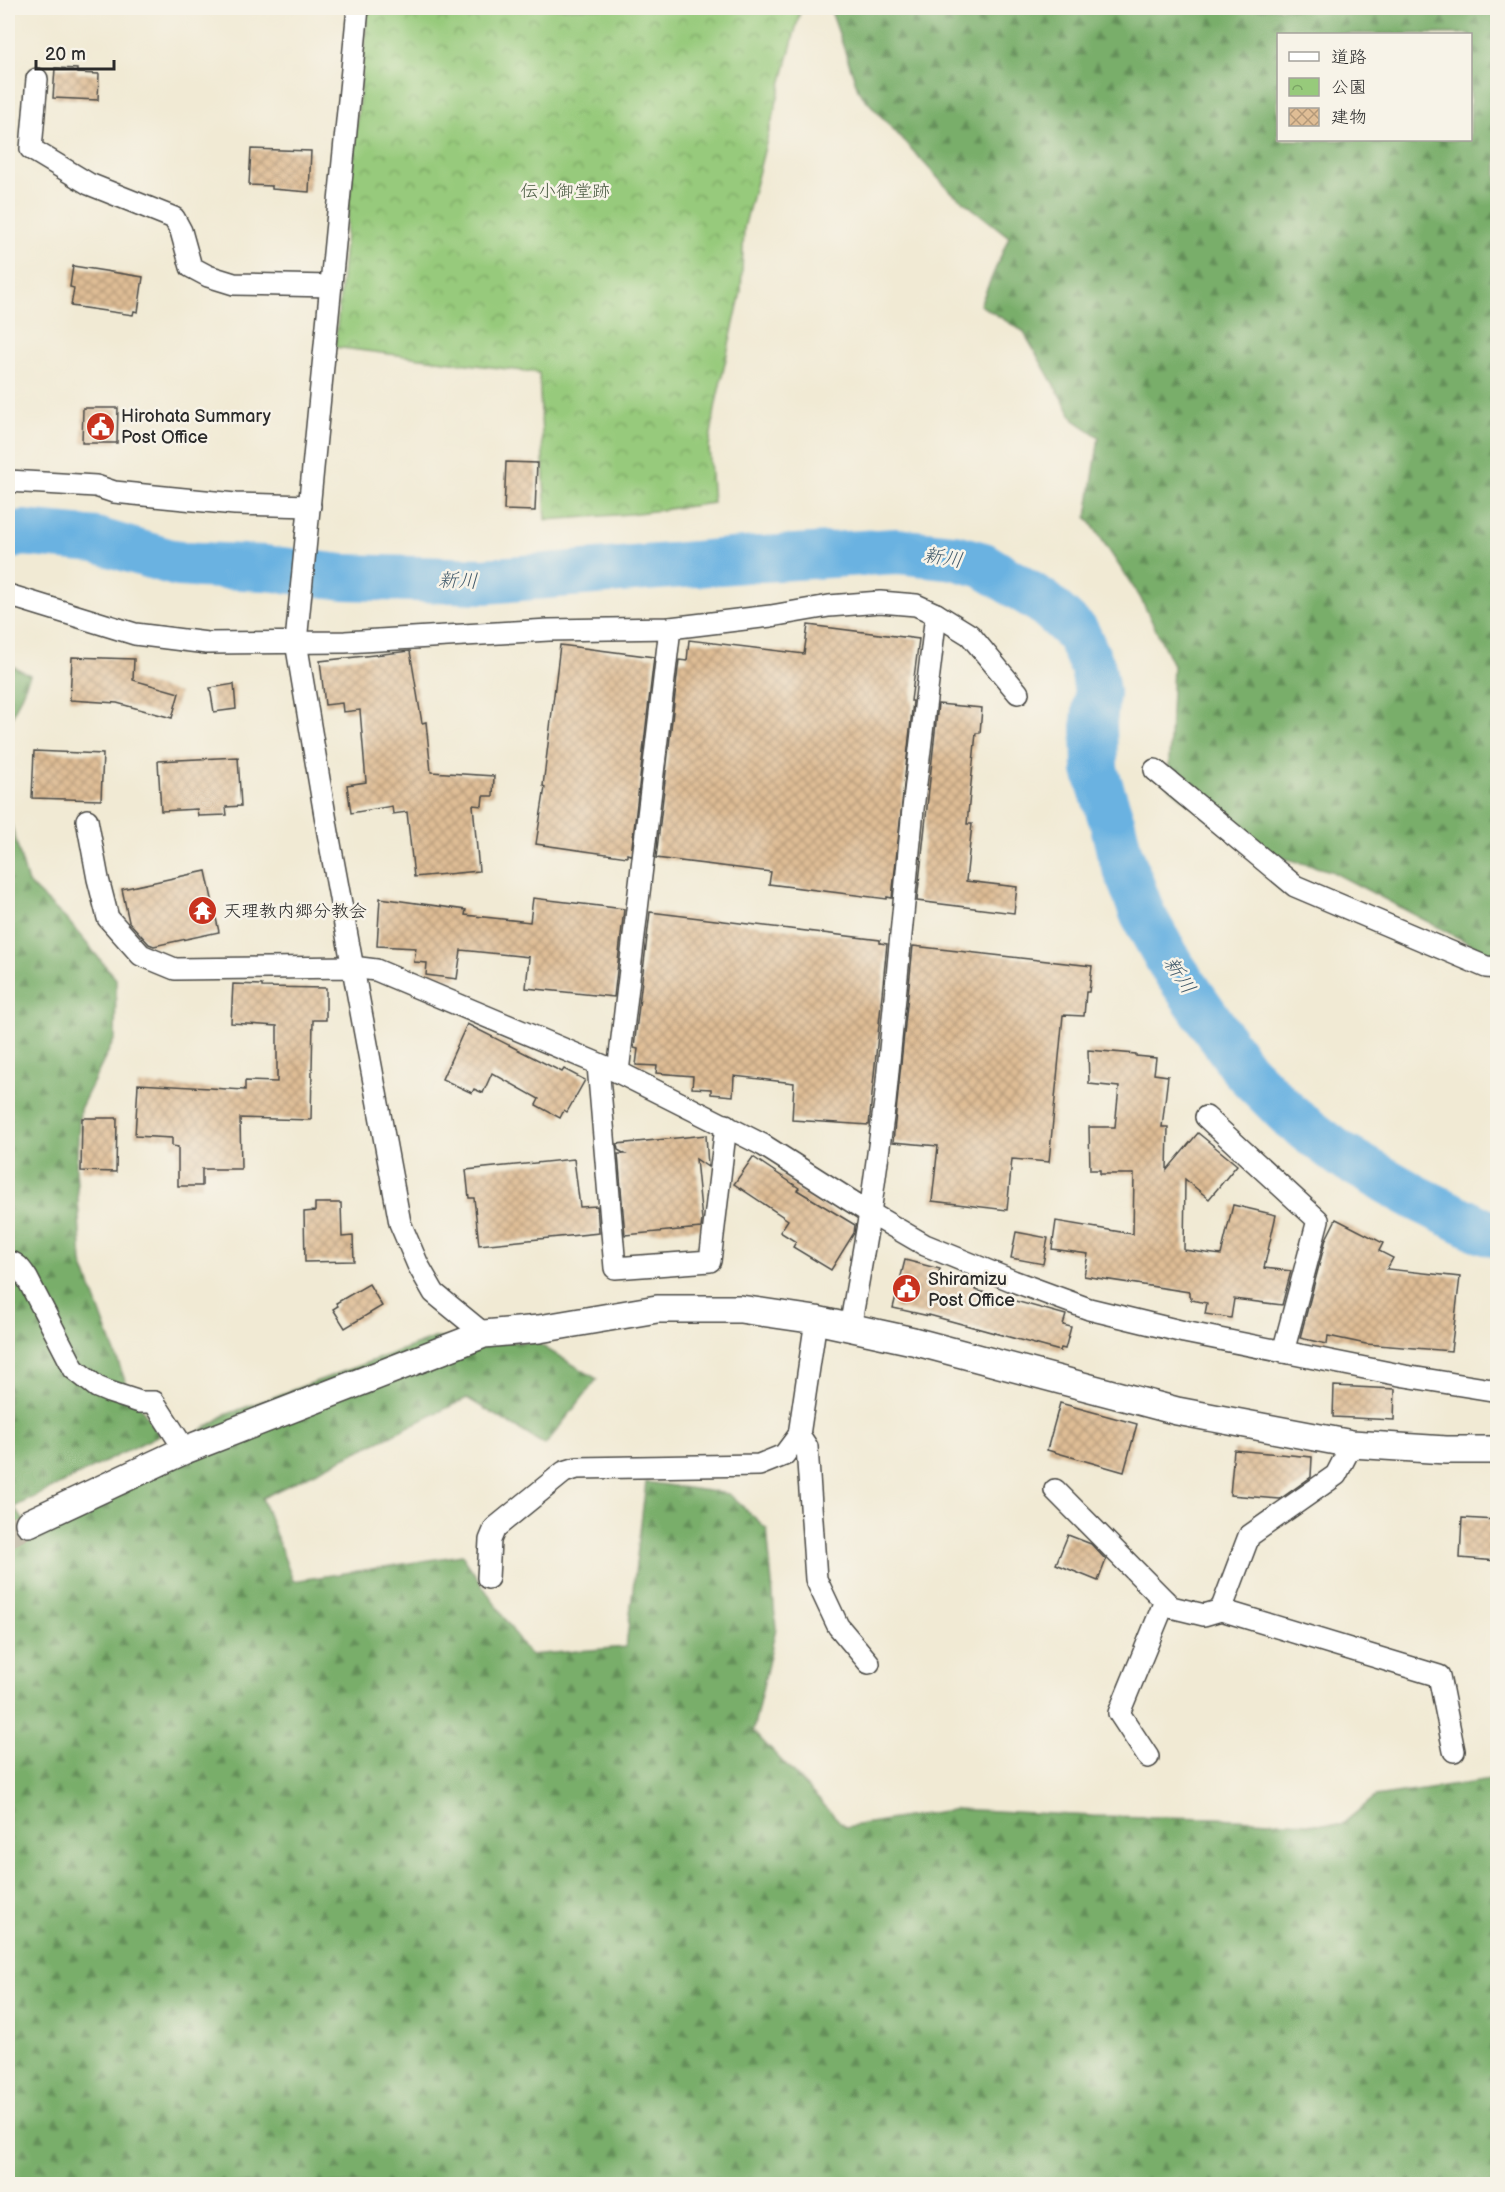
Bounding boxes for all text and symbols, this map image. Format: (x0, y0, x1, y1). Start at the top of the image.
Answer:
scale bar (36, 33, 114, 71)
legend (1277, 33, 1472, 141)
text: 20 m (45, 44, 86, 65)
text: 道路 (1331, 47, 1367, 68)
text: 公園 (1331, 77, 1367, 98)
text: 建物 (1331, 107, 1367, 128)
park label: 伝小御堂跡 (520, 181, 610, 202)
place label: Hirohata Summary Post Office (121, 406, 272, 448)
public building icon: Hirohata Summary Post Office (84, 410, 116, 442)
water label: 新川 (921, 543, 964, 573)
water label: 新川 (438, 568, 478, 594)
temple icon: 天理教内郷分教会 (186, 895, 218, 927)
place label: 天理教内郷分教会 (223, 901, 367, 922)
water label: 新川 (1158, 952, 1200, 999)
place label: Shiramizu Post Office (928, 1269, 1015, 1311)
public building icon: Shiramizu Post Office (891, 1273, 923, 1305)

